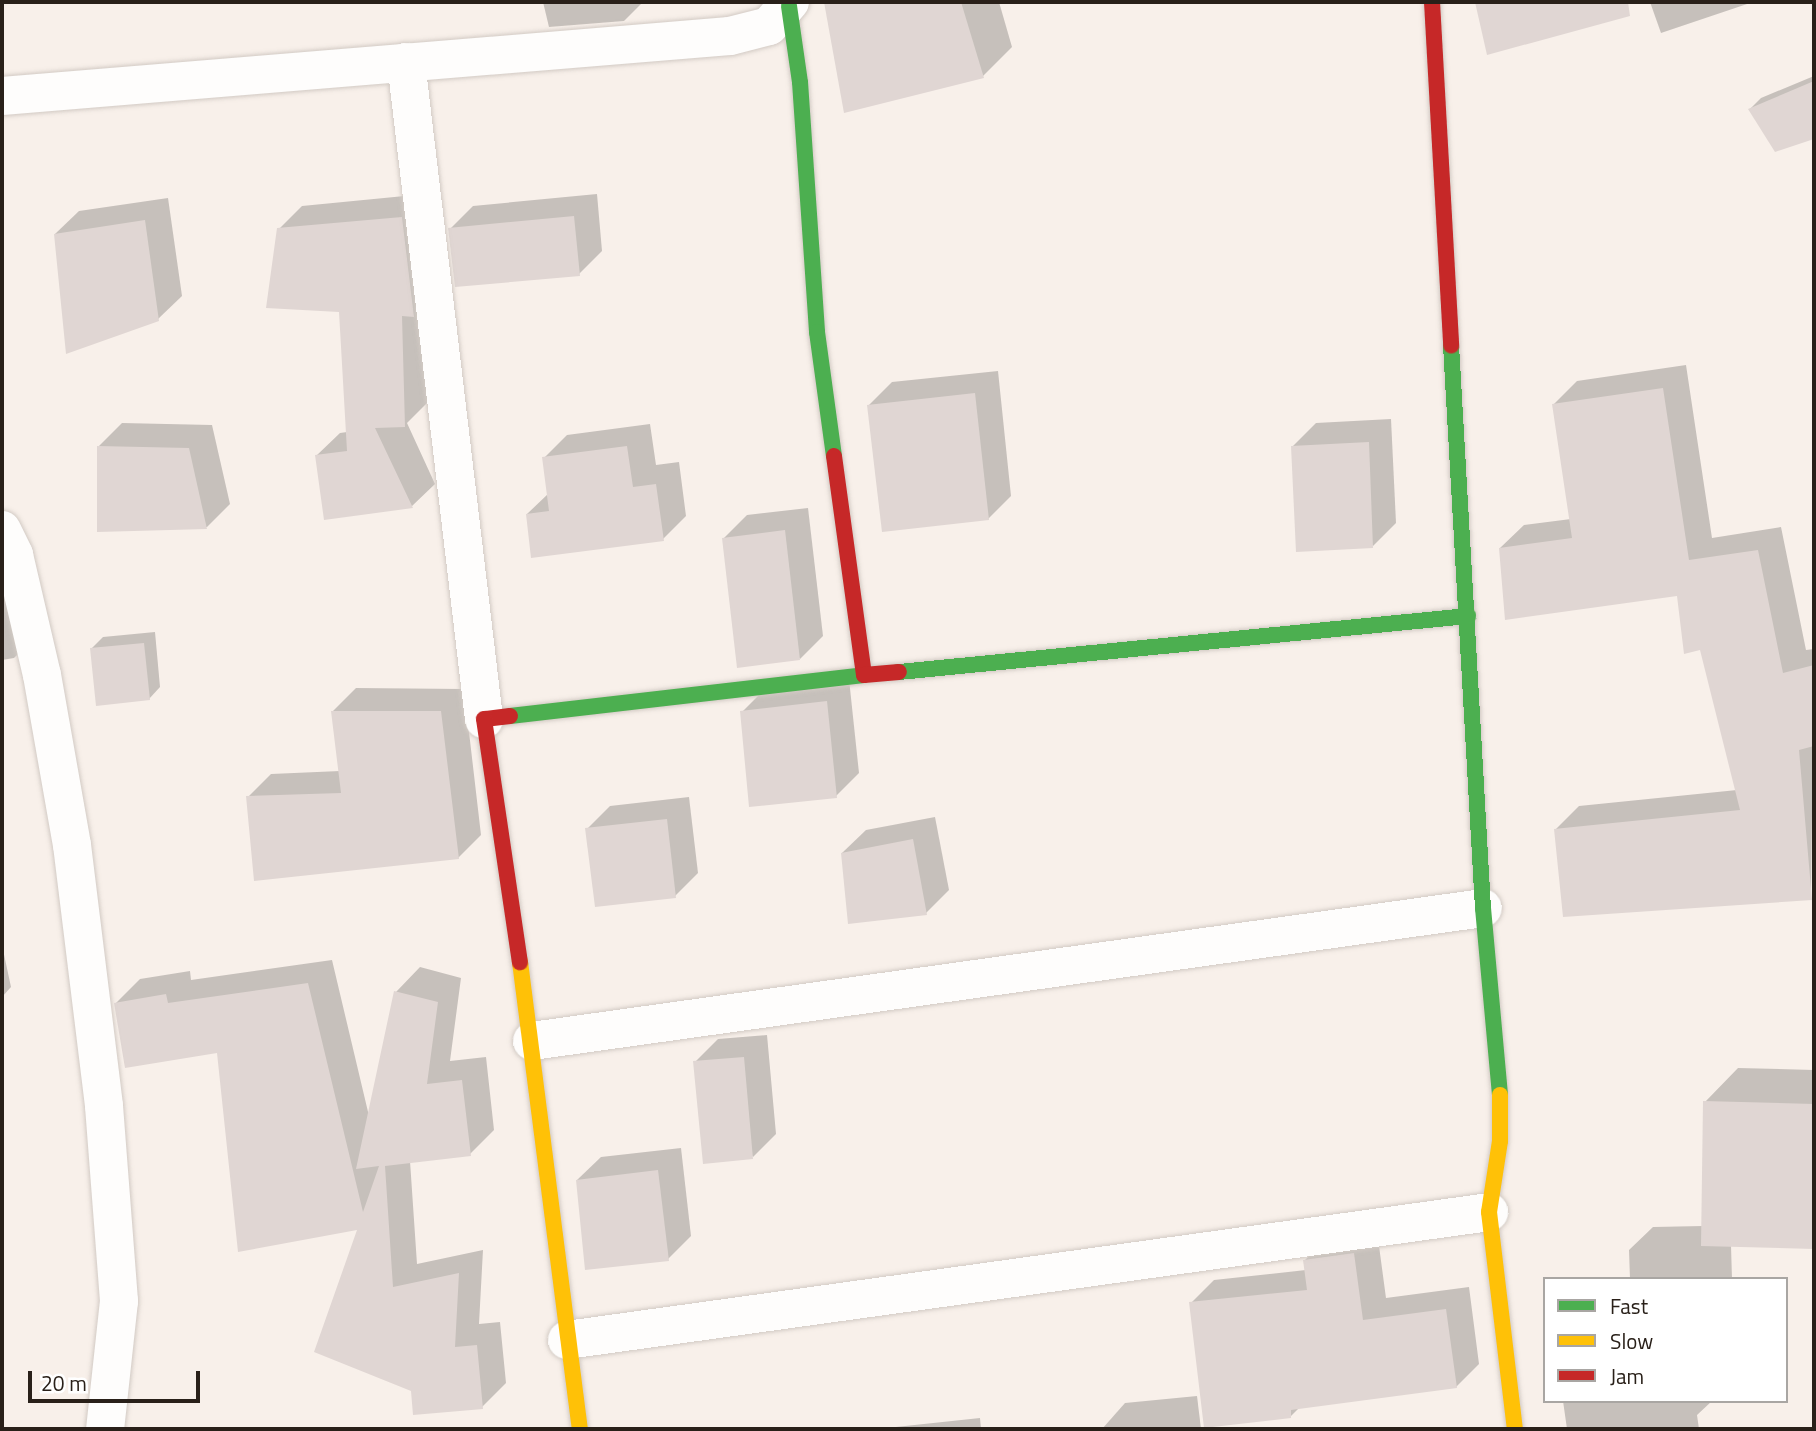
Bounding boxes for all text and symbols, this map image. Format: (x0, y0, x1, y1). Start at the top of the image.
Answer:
legend (1543, 1277, 1788, 1403)
text: Fast (1610, 1290, 1648, 1322)
text: Slow (1610, 1325, 1653, 1357)
scale bar (32, 1358, 203, 1402)
text: Jam (1610, 1360, 1644, 1392)
text: 20 m (41, 1367, 87, 1399)

